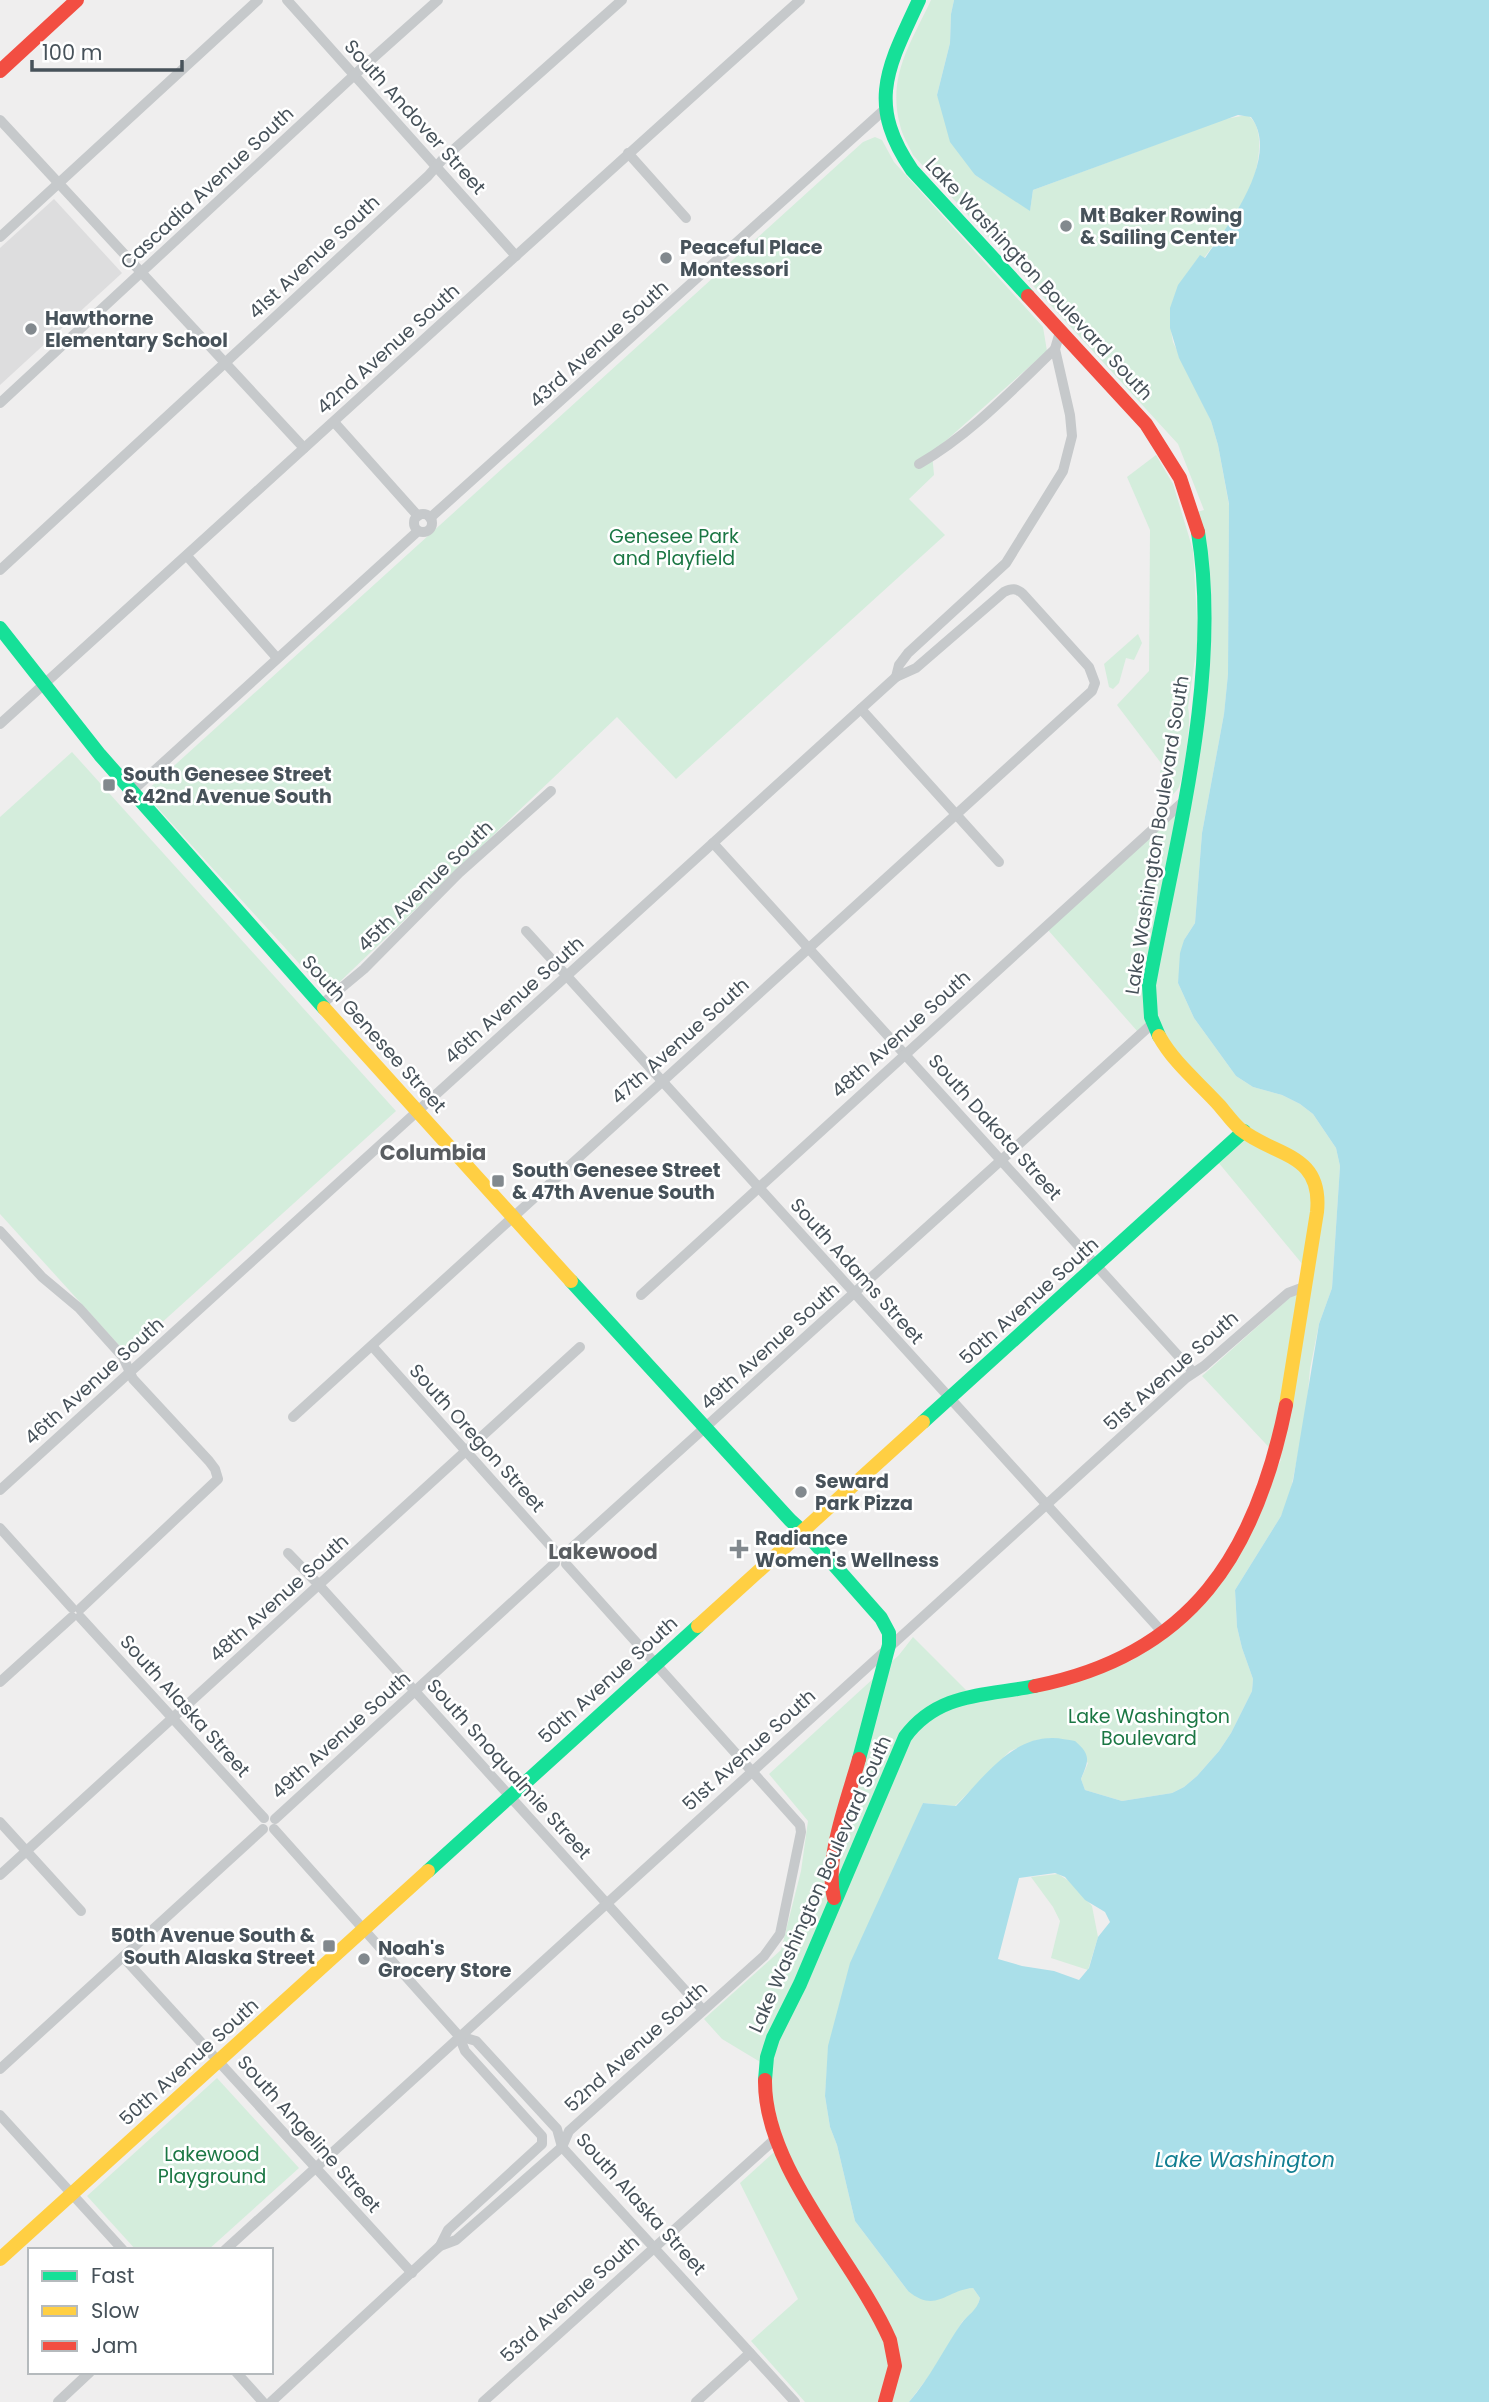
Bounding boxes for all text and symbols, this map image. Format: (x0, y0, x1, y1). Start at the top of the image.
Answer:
scale bar (32, 28, 182, 72)
street label: South Andover Street (338, 34, 492, 200)
text: 100 m (42, 38, 102, 67)
street label: Cascadia Avenue South (114, 100, 300, 276)
street label: Lake Washington Boulevard South (919, 152, 1159, 406)
street label: 41st Avenue South (242, 189, 386, 325)
place label: Mt Baker Rowing & Sailing Center (1080, 202, 1242, 251)
marker: Mt Baker Rowing & Sailing Center (1058, 218, 1074, 234)
place label: Peaceful Place Montessori (680, 234, 823, 283)
marker: Peaceful Place Montessori (658, 250, 674, 266)
street label: 43rd Avenue South (523, 274, 675, 414)
street label: 42nd Avenue South (311, 277, 465, 421)
place label: Hawthorne Elementary School (45, 305, 228, 354)
marker: Hawthorne Elementary School (23, 321, 39, 337)
park label: Genesee Park and Playfield (609, 523, 739, 572)
street label: Lake Washington Boulevard South (1118, 674, 1196, 996)
place label: South Genesee Street & 42nd Avenue South (123, 761, 332, 810)
marker: South Genesee Street & 42nd Avenue South (101, 777, 117, 793)
street label: 45th Avenue South (351, 814, 499, 958)
street label: 46th Avenue South (438, 930, 590, 1070)
street label: South Genesee Street (296, 949, 452, 1119)
street label: 48th Avenue South (825, 964, 977, 1104)
street label: 47th Avenue South (605, 972, 755, 1110)
street label: South Dakota Street (922, 1048, 1068, 1206)
district label: Columbia (380, 1138, 486, 1167)
place label: South Genesee Street & 47th Avenue South (512, 1157, 721, 1206)
marker: South Genesee Street & 47th Avenue South (490, 1173, 506, 1189)
street label: South Adams Street (784, 1192, 930, 1350)
street label: 50th Avenue South (953, 1231, 1105, 1371)
street label: 49th Avenue South (694, 1276, 846, 1416)
street label: 51st Avenue South (1098, 1305, 1244, 1437)
street label: 46th Avenue South (18, 1311, 170, 1451)
street label: South Oregon Street (403, 1358, 551, 1518)
place label: Seward Park Pizza (815, 1468, 913, 1517)
marker: Seward Park Pizza (793, 1484, 809, 1500)
place label: Radiance Women's Wellness (755, 1525, 939, 1574)
street label: 48th Avenue South (203, 1528, 355, 1668)
district label: Lakewood (548, 1537, 658, 1566)
marker: Radiance Women's Wellness (729, 1539, 749, 1559)
street label: 50th Avenue South (532, 1610, 684, 1750)
street label: South Alaska Street (114, 1629, 256, 1783)
street label: 49th Avenue South (265, 1665, 417, 1805)
street label: South Snoqualmie Street (421, 1673, 597, 1865)
street label: 51st Avenue South (676, 1683, 822, 1817)
park label: Lake Washington Boulevard (1068, 1703, 1230, 1752)
street label: Lake Washington Boulevard South (742, 1731, 898, 2037)
place label: 50th Avenue South & South Alaska Street (110, 1922, 316, 1971)
place label: Noah's Grocery Store (378, 1935, 512, 1984)
marker: 50th Avenue South & South Alaska Street (321, 1938, 337, 1954)
marker: Noah's Grocery Store (356, 1951, 372, 1967)
street label: 52nd Avenue South (559, 1975, 713, 2119)
street label: 50th Avenue South (113, 1992, 265, 2132)
street label: South Angeline Street (231, 2049, 387, 2219)
street label: South Alaska Street (570, 2127, 712, 2281)
park label: Lakewood Playground (158, 2141, 266, 2190)
water label: Lake Washington (1155, 2145, 1335, 2174)
street label: 53rd Avenue South (494, 2229, 646, 2369)
legend (28, 2248, 273, 2374)
text: Fast (91, 2261, 134, 2290)
text: Slow (91, 2296, 139, 2325)
text: Jam (91, 2331, 138, 2360)

